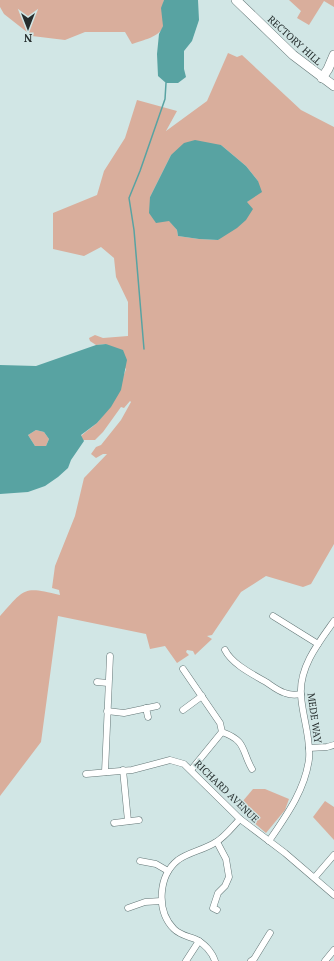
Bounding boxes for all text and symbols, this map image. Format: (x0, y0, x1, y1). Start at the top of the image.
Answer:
north arrow (8, 8, 48, 48)
street label: RECTORY HILL (265, 13, 325, 68)
text: N (23, 31, 32, 45)
street label: MEDE WAY (305, 692, 325, 745)
street label: RICHARD AVENUE (192, 757, 262, 825)

